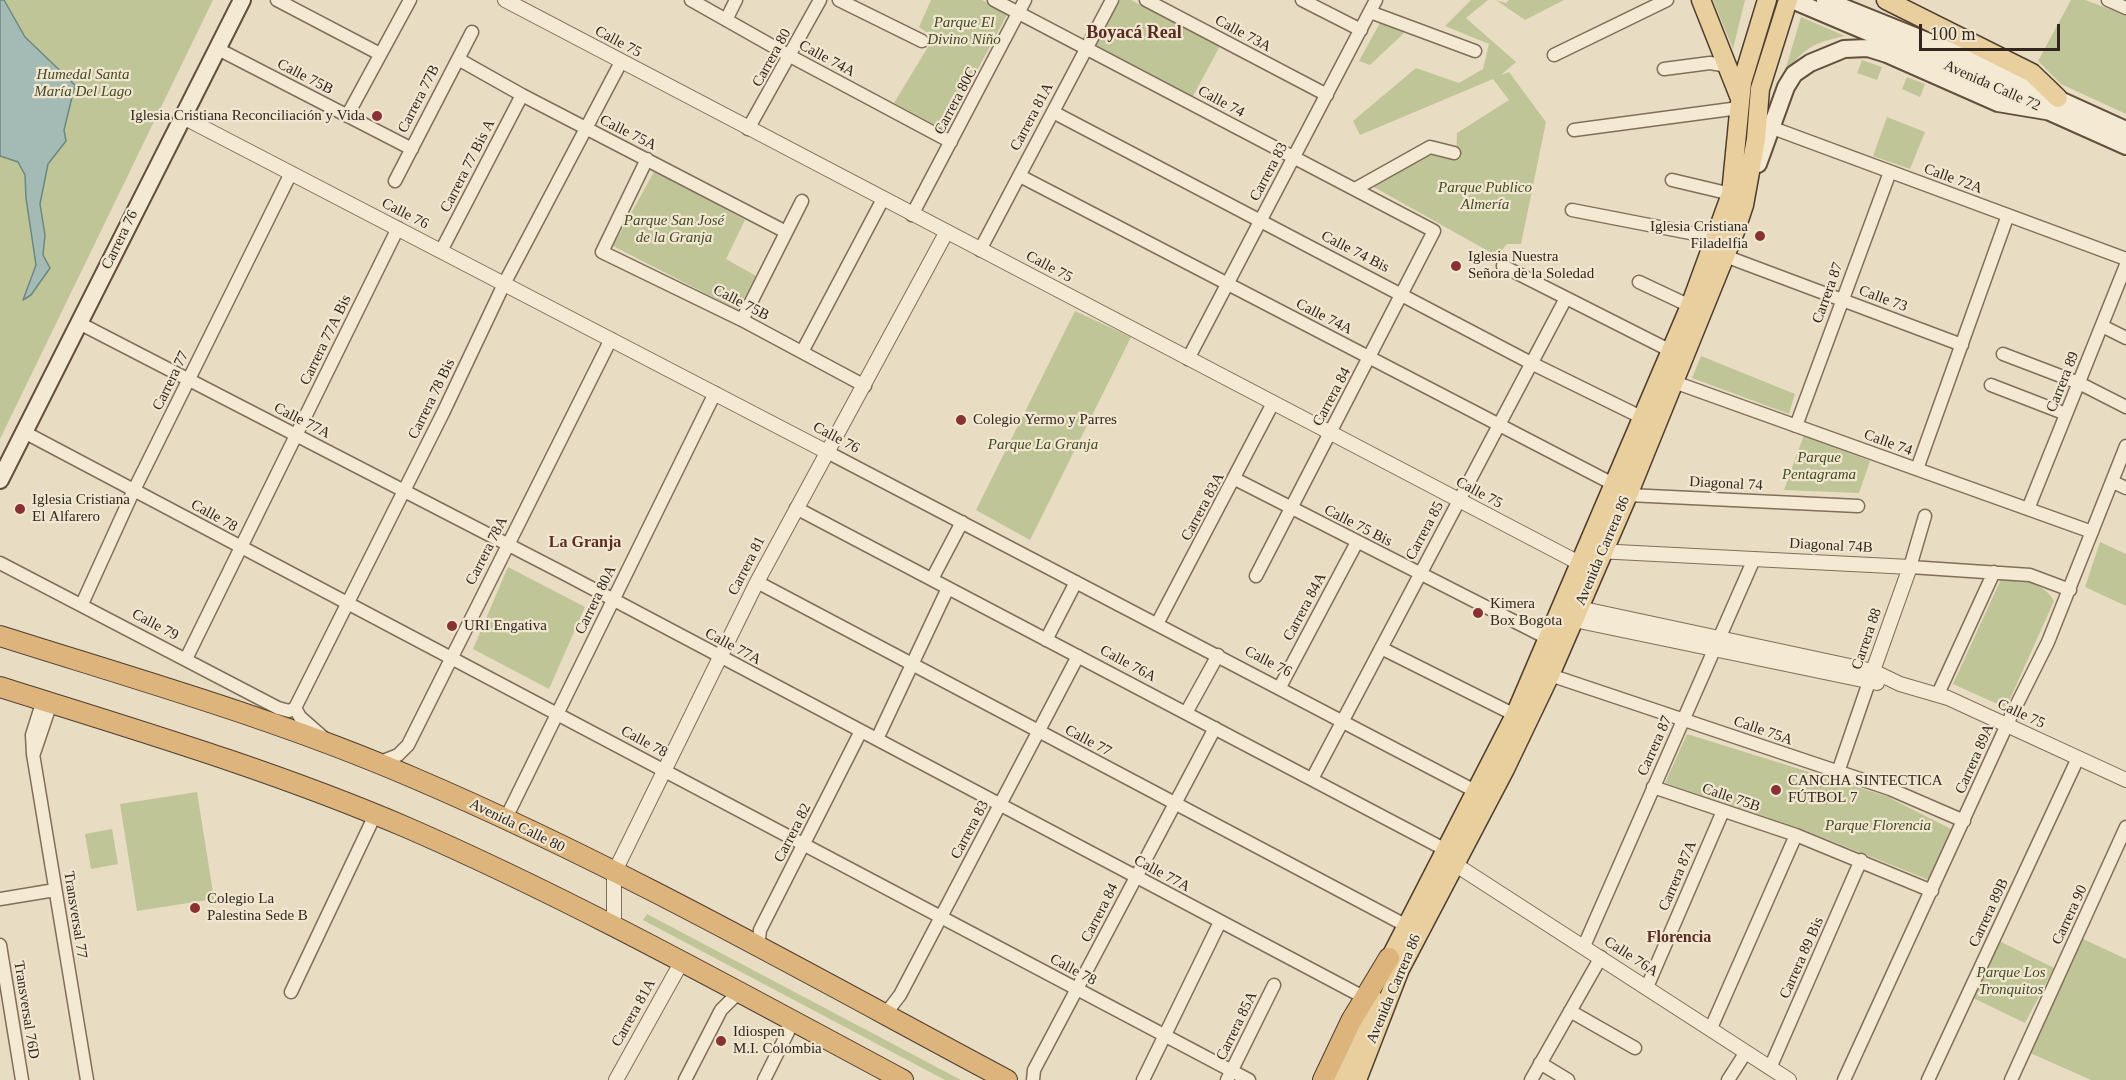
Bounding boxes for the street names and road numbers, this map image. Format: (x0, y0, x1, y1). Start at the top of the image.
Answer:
street label: Calle 73A (1212, 12, 1274, 56)
street label: Calle 75 (592, 22, 644, 62)
street label: Carrera 80 (749, 26, 795, 90)
street label: Calle 74A (796, 37, 858, 81)
street label: Calle 75B (274, 55, 336, 99)
street label: Avenida Calle 72 (1941, 57, 2043, 115)
street label: Carrera 77B (394, 62, 444, 136)
street label: Carrera 80C (931, 64, 981, 138)
street label: Carrera 81A (1007, 80, 1057, 154)
street label: Calle 74 (1195, 82, 1247, 122)
street label: Calle 75A (597, 111, 659, 155)
street label: Carrera 77 Bis A (437, 116, 499, 216)
street label: Carrera 83 (1246, 140, 1292, 204)
street label: Calle 72A (1921, 160, 1985, 198)
street label: Calle 76 (378, 195, 432, 233)
street label: Carrera 76 (98, 207, 142, 273)
street label: Calle 74 Bis (1318, 227, 1392, 277)
street label: Calle 75 (1023, 247, 1075, 287)
street label: Carrera 87 (1809, 260, 1847, 326)
street label: Calle 75B (710, 281, 772, 325)
street label: Calle 73 (1856, 282, 1910, 316)
street label: Carrera 77A Bis (296, 292, 356, 388)
street label: Calle 74A (1293, 295, 1355, 339)
street label: Carrera 77 (149, 348, 193, 414)
street label: Carrera 89 (2043, 349, 2083, 415)
street label: Carrera 78 Bis (405, 356, 459, 442)
street label: Carrera 84 (1309, 365, 1355, 429)
street label: Calle 77A (271, 399, 333, 443)
street label: Calle 76 (810, 418, 862, 458)
street label: Calle 74 (1861, 426, 1915, 460)
street label: Carrera 83A (1178, 470, 1228, 544)
street label: Calle 75 (1453, 473, 1505, 513)
street label: Diagonal 74 (1689, 473, 1763, 495)
street label: Avenida Carrera 86 (1572, 494, 1634, 608)
street label: Calle 78 (188, 496, 240, 536)
street label: Carrera 85 (1402, 499, 1448, 563)
street label: Calle 75 Bis (1321, 501, 1395, 551)
street label: Carrera 78A (462, 514, 512, 588)
street label: Carrera 81 (725, 534, 769, 598)
street label: Diagonal 74B (1789, 535, 1873, 557)
street label: Carrera 80A (572, 563, 620, 637)
street label: Carrera 84A (1280, 570, 1330, 644)
street label: Calle 79 (129, 605, 181, 645)
street label: Carrera 88 (1848, 606, 1886, 672)
street label: Calle 77A (702, 625, 764, 669)
street label: Calle 76A (1097, 642, 1159, 686)
street label: Calle 76 (1241, 643, 1295, 681)
street label: Calle 75 (1994, 695, 2048, 733)
street label: Carrera 87 (1634, 713, 1676, 779)
street label: Calle 75A (1731, 713, 1795, 749)
street label: Calle 77 (1062, 721, 1114, 761)
street label: Carrera 89A (1952, 721, 1998, 797)
street label: Calle 78 (618, 722, 670, 762)
street label: Calle 75B (1700, 780, 1762, 816)
street label: Avenida Calle 80 (466, 795, 568, 857)
street label: Carrera 83 (947, 798, 993, 862)
street label: Carrera 82 (771, 801, 815, 865)
street label: Carrera 87A (1655, 838, 1701, 914)
street label: Calle 77A (1131, 852, 1193, 896)
street label: Transversal 77 (59, 870, 91, 960)
street label: Carrera 89B (1965, 876, 2013, 950)
street label: Carrera 84 (1078, 881, 1122, 945)
street label: Carrera 90 (2048, 882, 2092, 948)
street label: Carrera 89 Bis (1776, 914, 1828, 1002)
street label: Avenida Carrera 86 (1363, 932, 1425, 1046)
street label: Calle 76A (1600, 933, 1662, 981)
street label: Calle 78 (1047, 950, 1099, 990)
street label: Transversal 76D (9, 960, 43, 1060)
street label: Carrera 81A (608, 976, 660, 1050)
street label: Carrera 85A (1213, 989, 1261, 1063)

